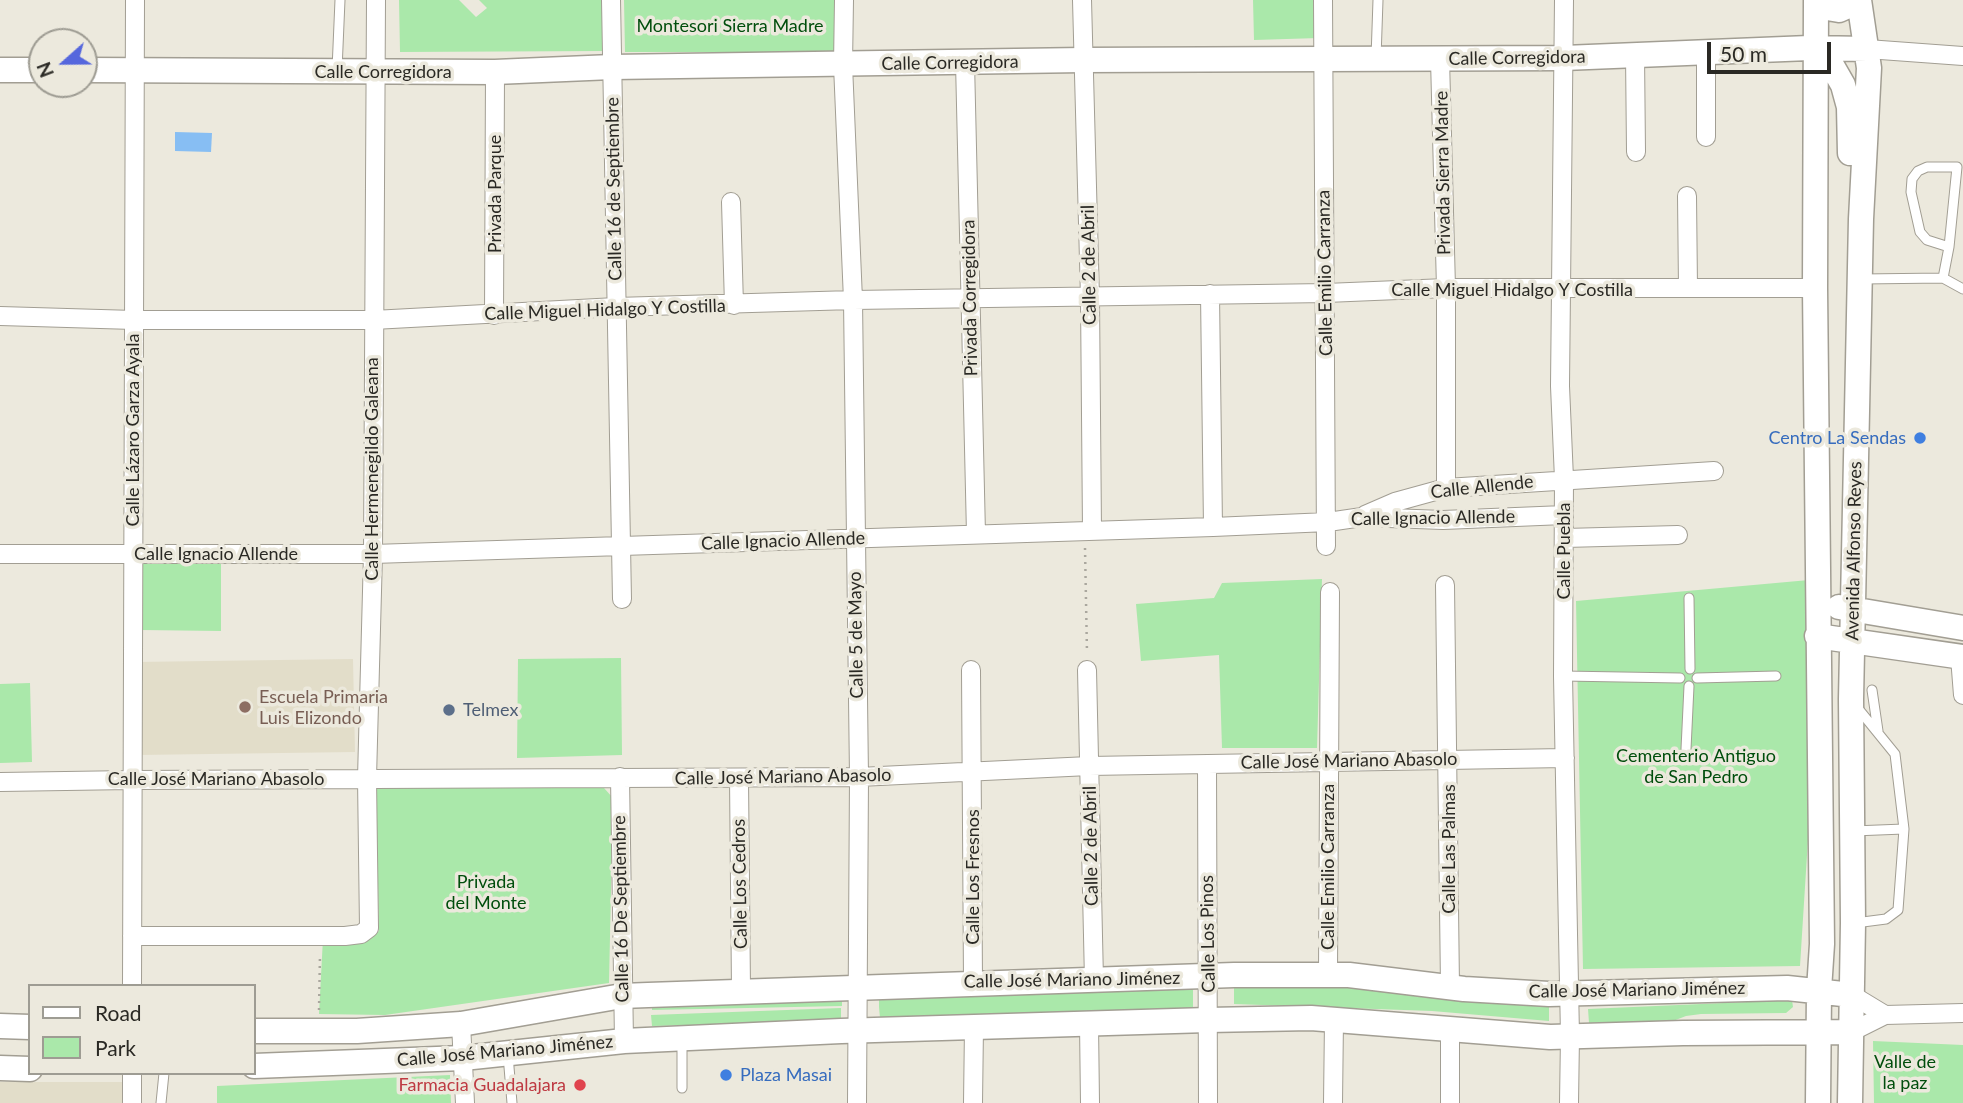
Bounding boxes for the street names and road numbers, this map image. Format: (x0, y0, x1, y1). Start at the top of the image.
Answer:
street label: Calle Corregidora (1448, 46, 1586, 70)
street label: Calle Corregidora (881, 51, 1019, 75)
street label: Calle Corregidora (314, 61, 452, 83)
street label: Privada Sierra Madre (1431, 91, 1455, 255)
street label: Calle 16 de Septiembre (602, 97, 626, 281)
street label: Privada Parque (484, 135, 506, 253)
street label: Calle Emilio Carranza (1313, 190, 1337, 356)
street label: Calle 2 de Abril (1077, 205, 1101, 325)
street label: Privada Corregidora (958, 219, 982, 377)
street label: Calle Miguel Hidalgo Y Costilla (1391, 279, 1633, 301)
street label: Calle Miguel Hidalgo Y Costilla (484, 295, 726, 325)
street label: Calle Lázaro Garza Ayala (122, 334, 144, 526)
street label: Calle Hermenegildo Galeana (361, 357, 383, 581)
street label: Avenida Alfonso Reyes (1842, 461, 1866, 641)
street label: Calle Allende (1429, 471, 1535, 503)
street label: Calle Puebla (1553, 502, 1575, 600)
street label: Calle Ignacio Allende (1351, 506, 1515, 530)
street label: Calle Ignacio Allende (701, 527, 865, 555)
street label: Calle Ignacio Allende (134, 543, 298, 565)
street label: Calle 5 de Mayo (844, 571, 868, 699)
street label: Calle José Mariano Abasolo (1240, 748, 1458, 774)
street label: Calle José Mariano Abasolo (674, 764, 892, 790)
street label: Calle José Mariano Abasolo (108, 768, 324, 790)
street label: Calle Emilio Carranza (1317, 784, 1339, 950)
street label: Calle Las Palmas (1438, 784, 1460, 914)
street label: Calle 2 de Abril (1079, 786, 1103, 906)
street label: Calle Los Fresnos (962, 809, 984, 945)
street label: Calle 16 De Septiembre (609, 815, 633, 1003)
street label: Calle Los Cedros (728, 819, 752, 949)
street label: Calle Los Pinos (1196, 875, 1220, 993)
street label: Calle José Mariano Jiménez (963, 967, 1181, 993)
street label: Calle José Mariano Jiménez (1528, 977, 1746, 1003)
street label: Calle José Mariano Jiménez (396, 1031, 614, 1071)

